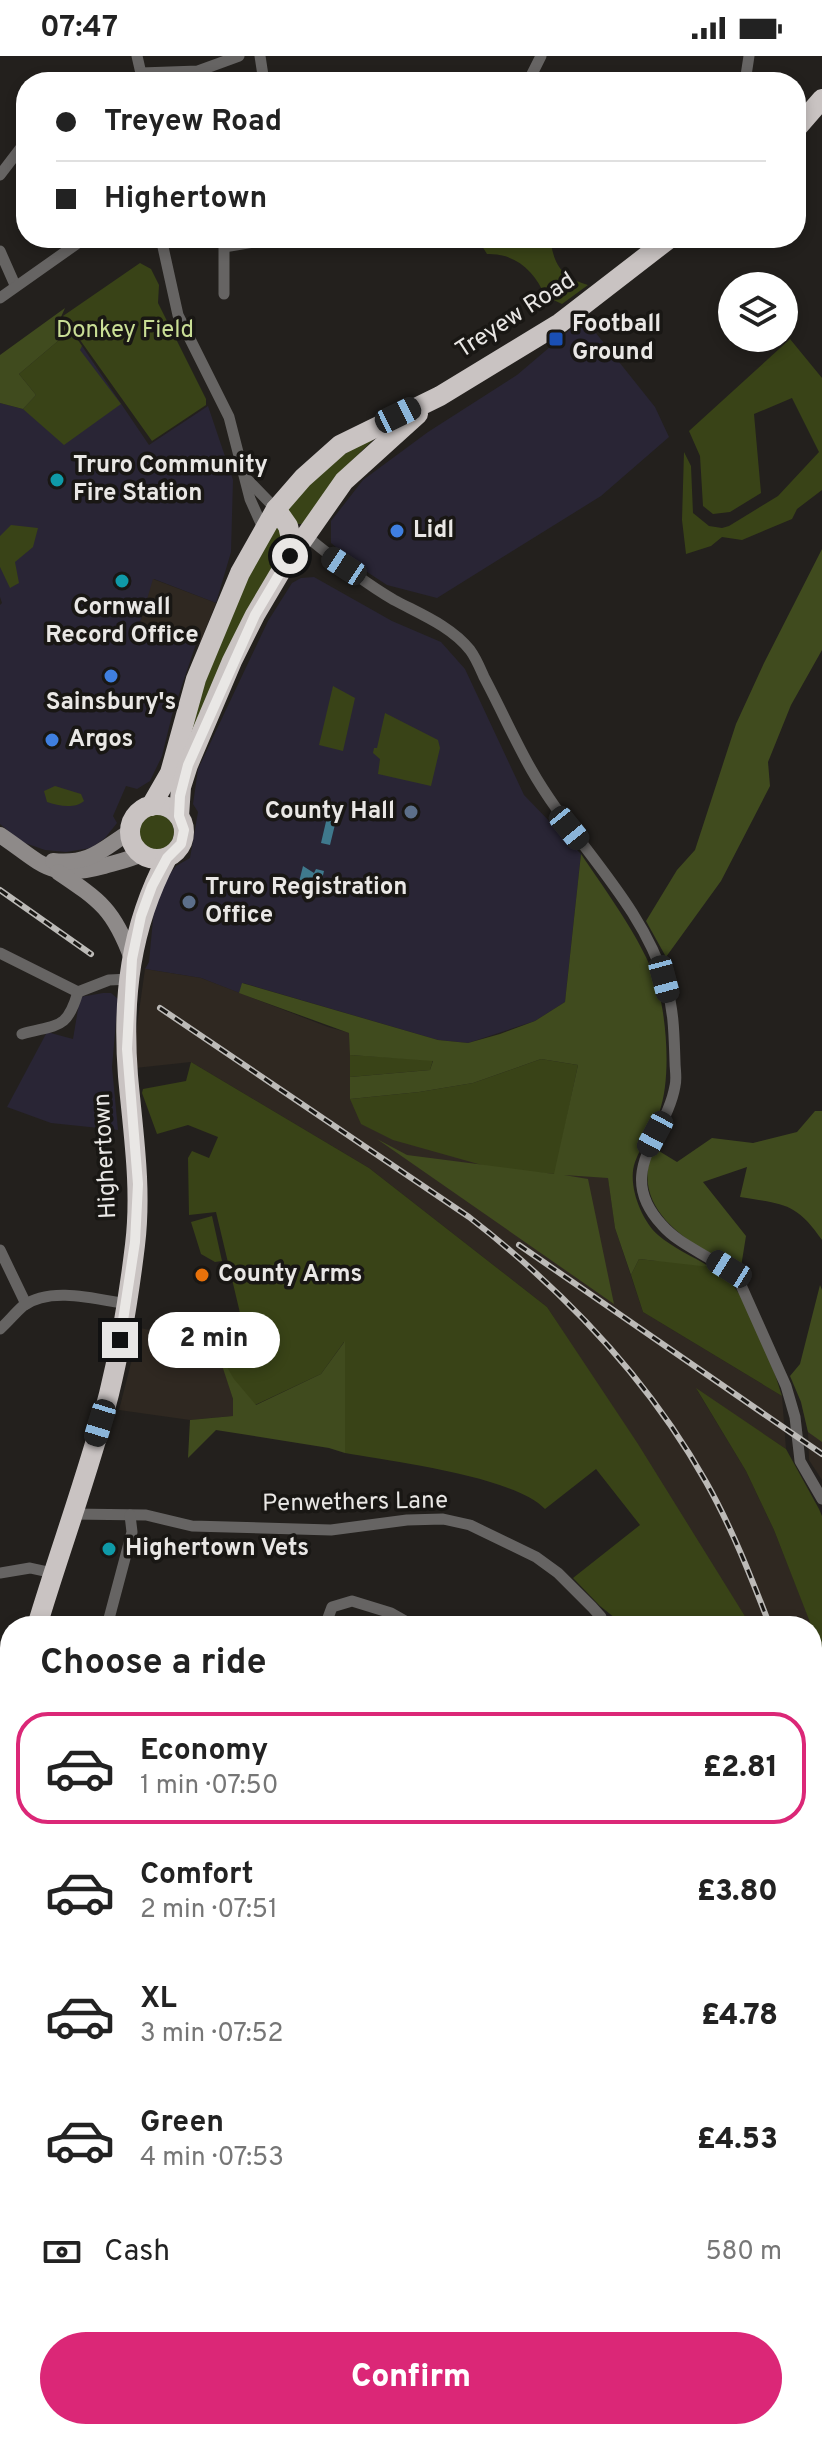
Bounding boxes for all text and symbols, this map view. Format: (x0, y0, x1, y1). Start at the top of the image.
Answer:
text: 07:47 (40, 10, 118, 47)
text: Treyew Road (104, 104, 282, 141)
text: Highertown (104, 181, 267, 218)
street label: Treyew Road (451, 266, 581, 366)
map controls (718, 272, 798, 352)
button: layers (718, 272, 798, 352)
place label: Football Ground (572, 310, 661, 368)
park label: Donkey Field (56, 316, 194, 346)
marker: Football Ground (547, 330, 565, 348)
car (371, 394, 425, 436)
place label: Truro Community Fire Station (73, 451, 268, 509)
marker: Truro Community Fire Station (48, 471, 66, 489)
place label: Lidl (413, 516, 454, 546)
marker: Lidl (388, 522, 406, 540)
route start (272, 538, 308, 574)
car (317, 543, 371, 589)
marker: Cornwall Record Office (113, 572, 131, 590)
place label: Cornwall Record Office (45, 593, 199, 651)
marker: Sainsbury's (102, 667, 120, 685)
place label: Sainsbury's (46, 688, 176, 718)
place label: Argos (68, 725, 133, 755)
marker: Argos (43, 731, 61, 749)
place label: County Hall (265, 797, 395, 827)
car (545, 802, 593, 854)
marker: County Hall (402, 803, 420, 821)
place label: Truro Registration Office (205, 873, 407, 931)
marker: Truro Registration Office (180, 893, 198, 911)
car (646, 953, 682, 1005)
street label: Highertown (88, 1092, 124, 1220)
car (633, 1107, 677, 1161)
car (702, 1246, 756, 1292)
place label: County Arms (218, 1260, 362, 1290)
marker: County Arms (193, 1266, 211, 1284)
callout: 2 min (148, 1312, 280, 1368)
route end (102, 1322, 138, 1358)
text: 2 min (180, 1323, 248, 1356)
car (82, 1397, 118, 1449)
street label: Penwethers Lane (262, 1486, 448, 1520)
place label: Highertown Vets (125, 1534, 309, 1564)
marker: Highertown Vets (100, 1540, 118, 1558)
text: Choose a ride (40, 1641, 266, 1687)
icon: car (44, 1732, 116, 1804)
text: Economy (140, 1733, 268, 1770)
text: £2.81 (703, 1750, 778, 1787)
text: 1 min · 07:50 (140, 1770, 278, 1803)
icon: car (44, 1856, 116, 1928)
text: Comfort (140, 1857, 253, 1894)
text: £3.80 (697, 1874, 778, 1911)
text: 2 min · 07:51 (140, 1894, 278, 1927)
icon: car (44, 1980, 116, 2052)
text: XL (140, 1981, 177, 2018)
text: £4.78 (701, 1998, 778, 2035)
text: 3 min · 07:52 (140, 2018, 283, 2051)
icon: car (44, 2104, 116, 2176)
text: Green (140, 2105, 224, 2142)
text: £4.53 (697, 2122, 778, 2159)
text: 4 min · 07:53 (140, 2142, 284, 2175)
icon: cash (40, 2230, 84, 2274)
text: Cash (104, 2234, 170, 2271)
text: 580 m (705, 2236, 782, 2269)
button: Confirm (40, 2332, 782, 2424)

